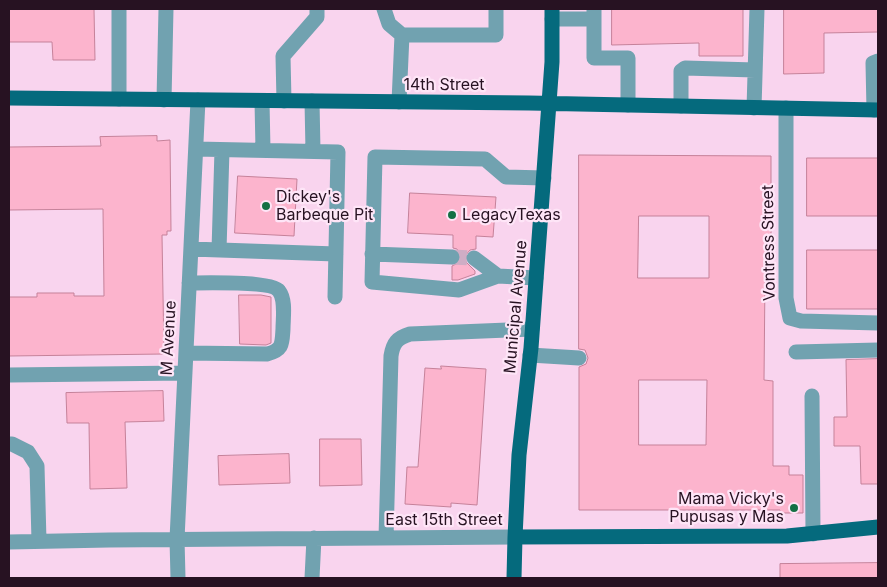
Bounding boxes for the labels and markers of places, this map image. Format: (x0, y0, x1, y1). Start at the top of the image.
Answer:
place label: Dickey's Barbeque Pit (276, 187, 373, 225)
marker: Dickey's Barbeque Pit (260, 200, 272, 212)
place label: LegacyTexas (462, 205, 561, 225)
marker: LegacyTexas (446, 209, 458, 221)
place label: Mama Vicky's Pupusas y Mas (669, 489, 784, 527)
marker: Mama Vicky's Pupusas y Mas (788, 502, 800, 514)

